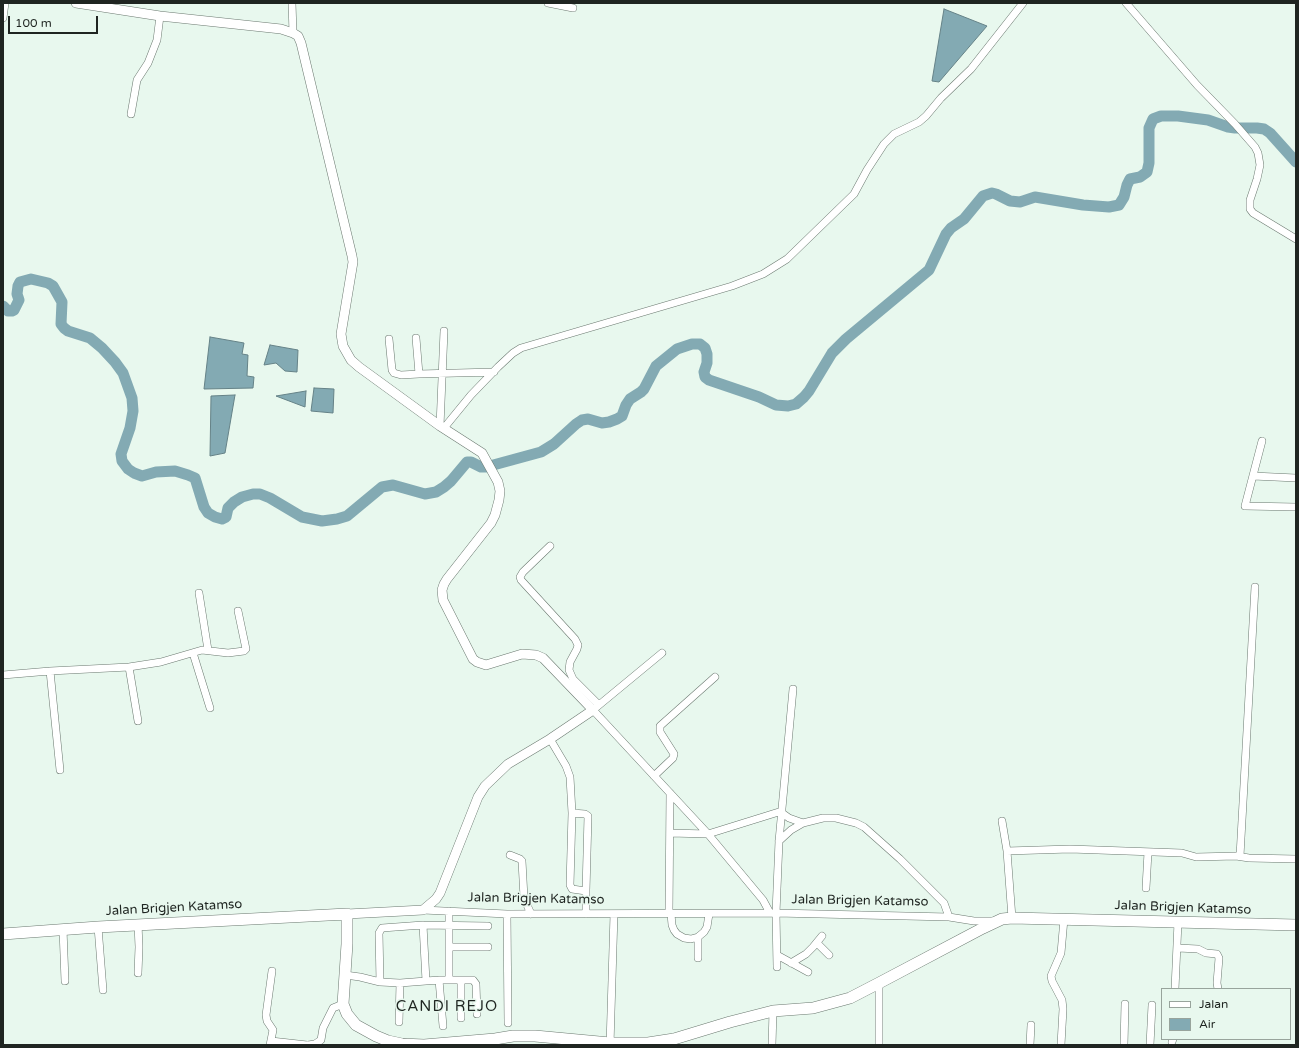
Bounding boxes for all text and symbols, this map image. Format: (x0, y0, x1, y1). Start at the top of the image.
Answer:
scale bar (10, 8, 100, 34)
text: 100 m (15, 16, 52, 30)
street label: Jalan Brigjen Katamso (468, 890, 604, 908)
street label: Jalan Brigjen Katamso (792, 892, 928, 910)
street label: Jalan Brigjen Katamso (105, 897, 243, 919)
street label: Jalan Brigjen Katamso (1114, 898, 1252, 918)
legend (1161, 988, 1291, 1040)
text: Jalan (1199, 997, 1228, 1011)
district label: CANDI REJO (396, 998, 498, 1016)
text: Air (1199, 1017, 1215, 1031)

